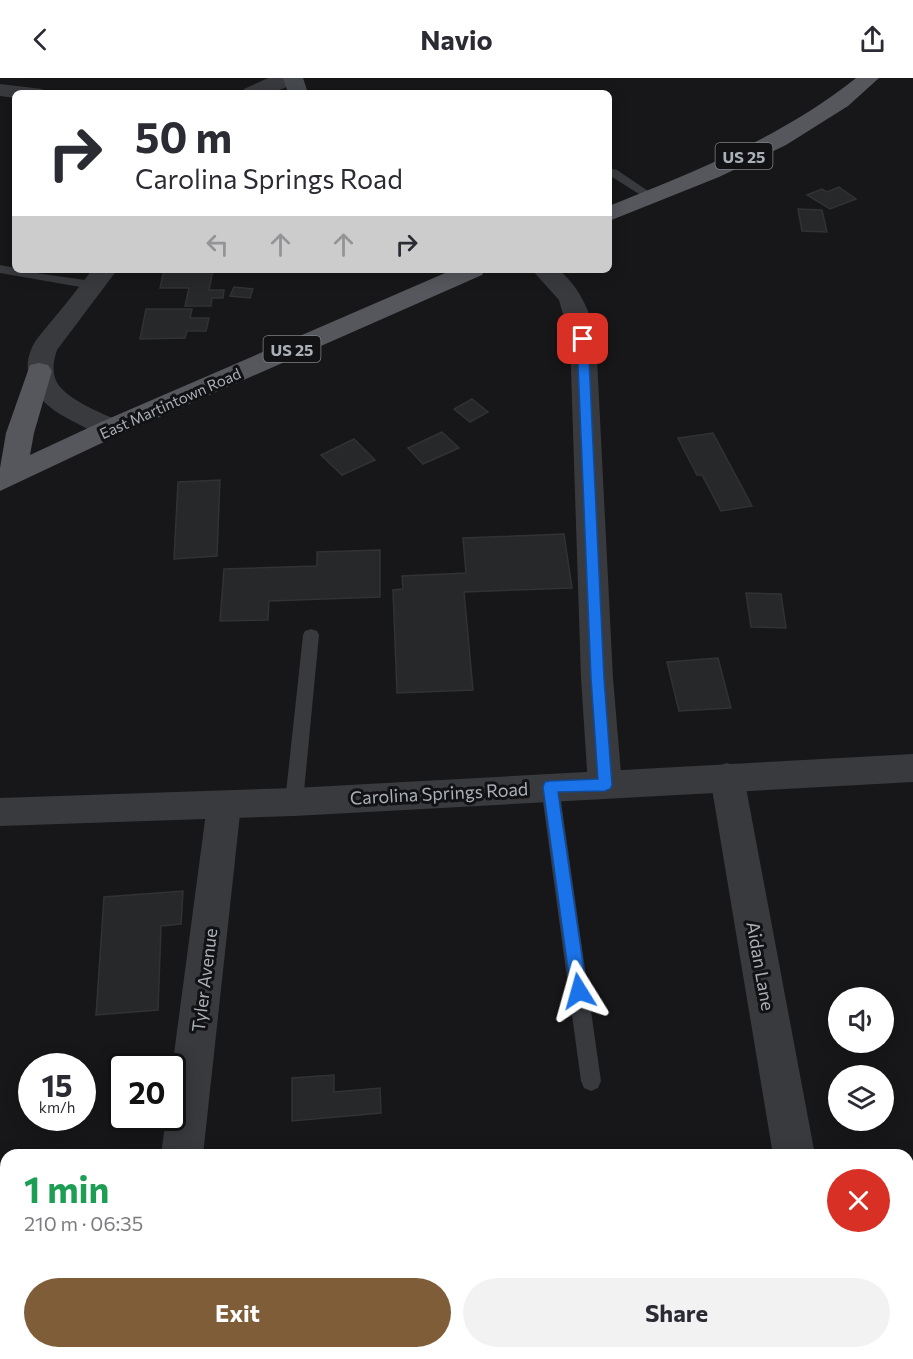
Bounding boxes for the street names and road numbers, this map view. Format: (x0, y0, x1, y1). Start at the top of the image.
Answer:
road number: US 25 (716, 143, 772, 169)
road number: US 25 (264, 336, 320, 362)
street label: East Martintown Road (97, 364, 243, 442)
street label: Carolina Springs Road (349, 777, 529, 809)
street label: Aidan Lane (742, 920, 780, 1012)
street label: Tyler Avenue (187, 927, 221, 1033)

